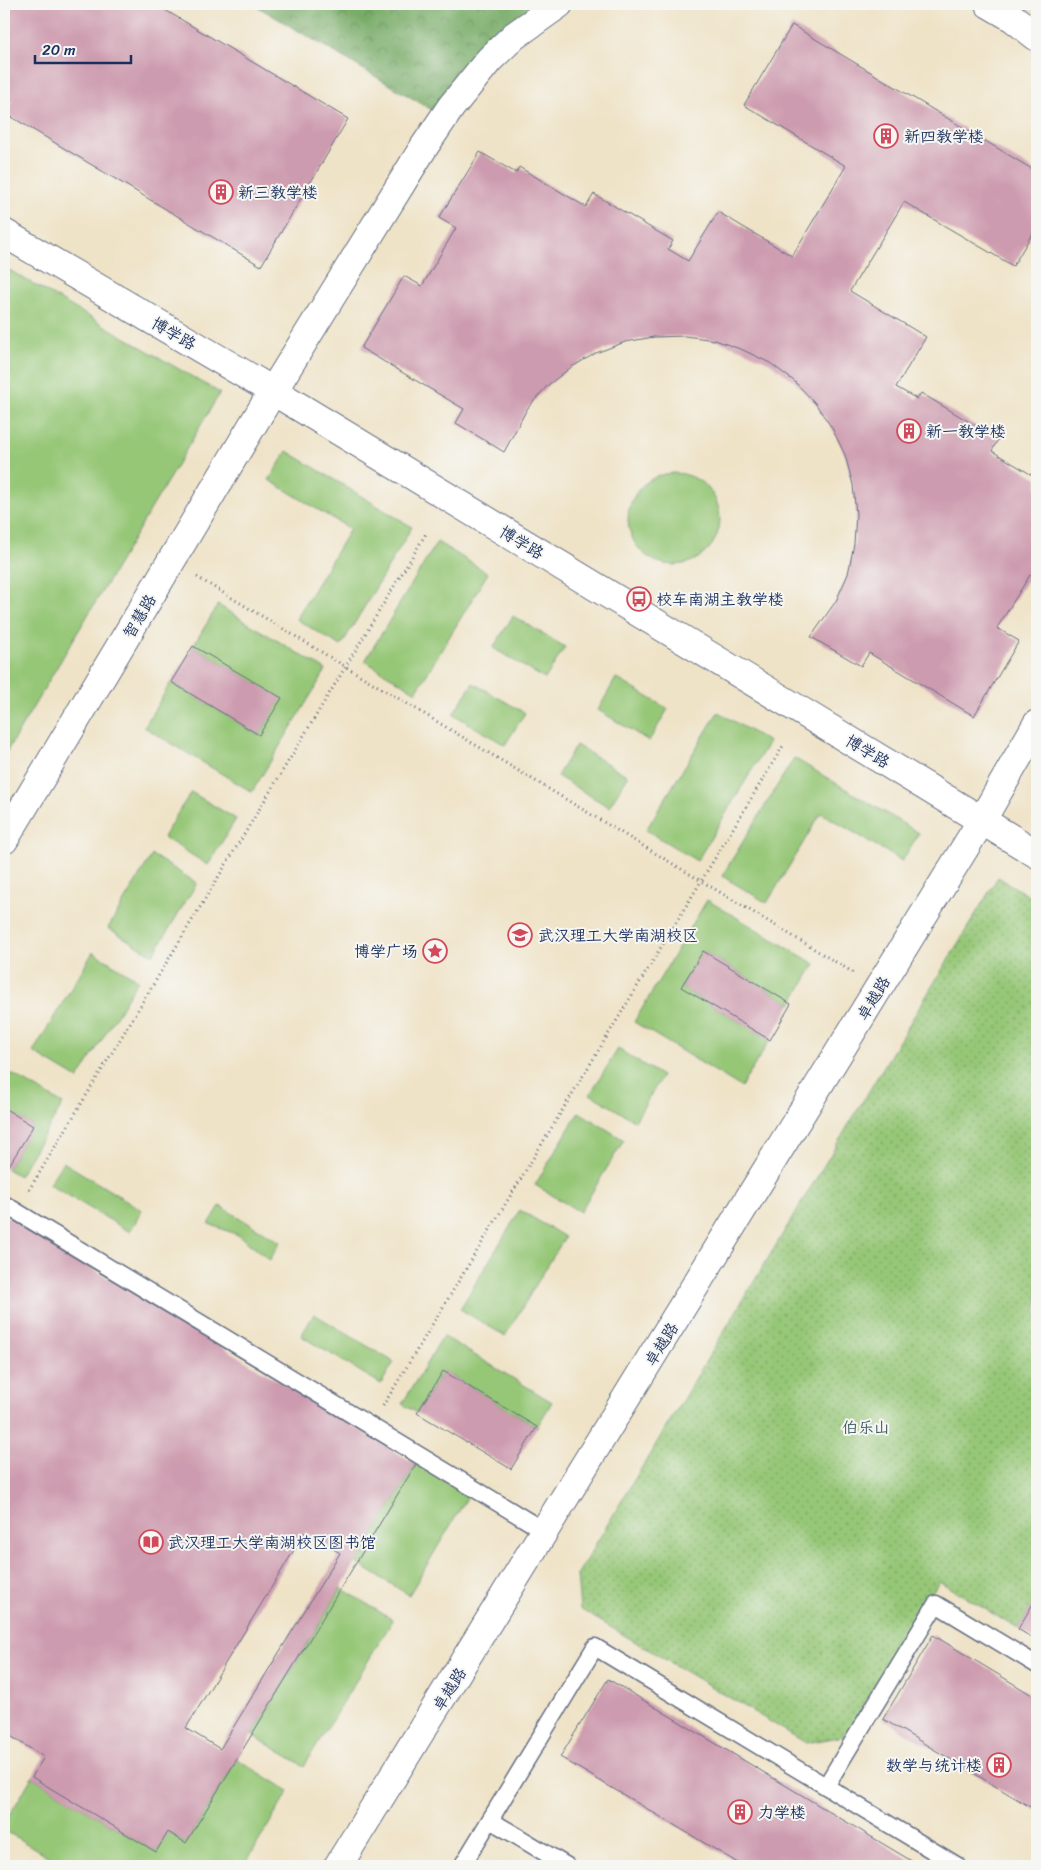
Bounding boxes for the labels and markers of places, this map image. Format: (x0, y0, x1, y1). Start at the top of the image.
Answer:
place label: 新四教学楼 (904, 122, 984, 151)
building icon: 新四教学楼 (873, 123, 899, 149)
place label: 新三教学楼 (238, 178, 318, 207)
building icon: 新三教学楼 (208, 179, 234, 205)
place label: 新一教学楼 (926, 417, 1006, 446)
building icon: 新一教学楼 (896, 418, 922, 444)
place label: 校车南湖主教学楼 (656, 585, 784, 614)
bus stop icon: 校车南湖主教学楼 (626, 586, 652, 612)
place label: 武汉理工大学南湖校区 (538, 921, 698, 950)
school or university icon: 武汉理工大学南湖校区 (507, 922, 533, 948)
place label: 博学广场 (354, 937, 418, 966)
place icon: 博学广场 (422, 938, 448, 964)
place label: 武汉理工大学南湖校区图书馆 (168, 1528, 376, 1557)
library icon: 武汉理工大学南湖校区图书馆 (138, 1529, 164, 1555)
place label: 数学与统计楼 (886, 1751, 982, 1780)
building icon: 数学与统计楼 (986, 1752, 1012, 1778)
place label: 力学楼 (758, 1798, 806, 1827)
building icon: 力学楼 (727, 1799, 753, 1825)

